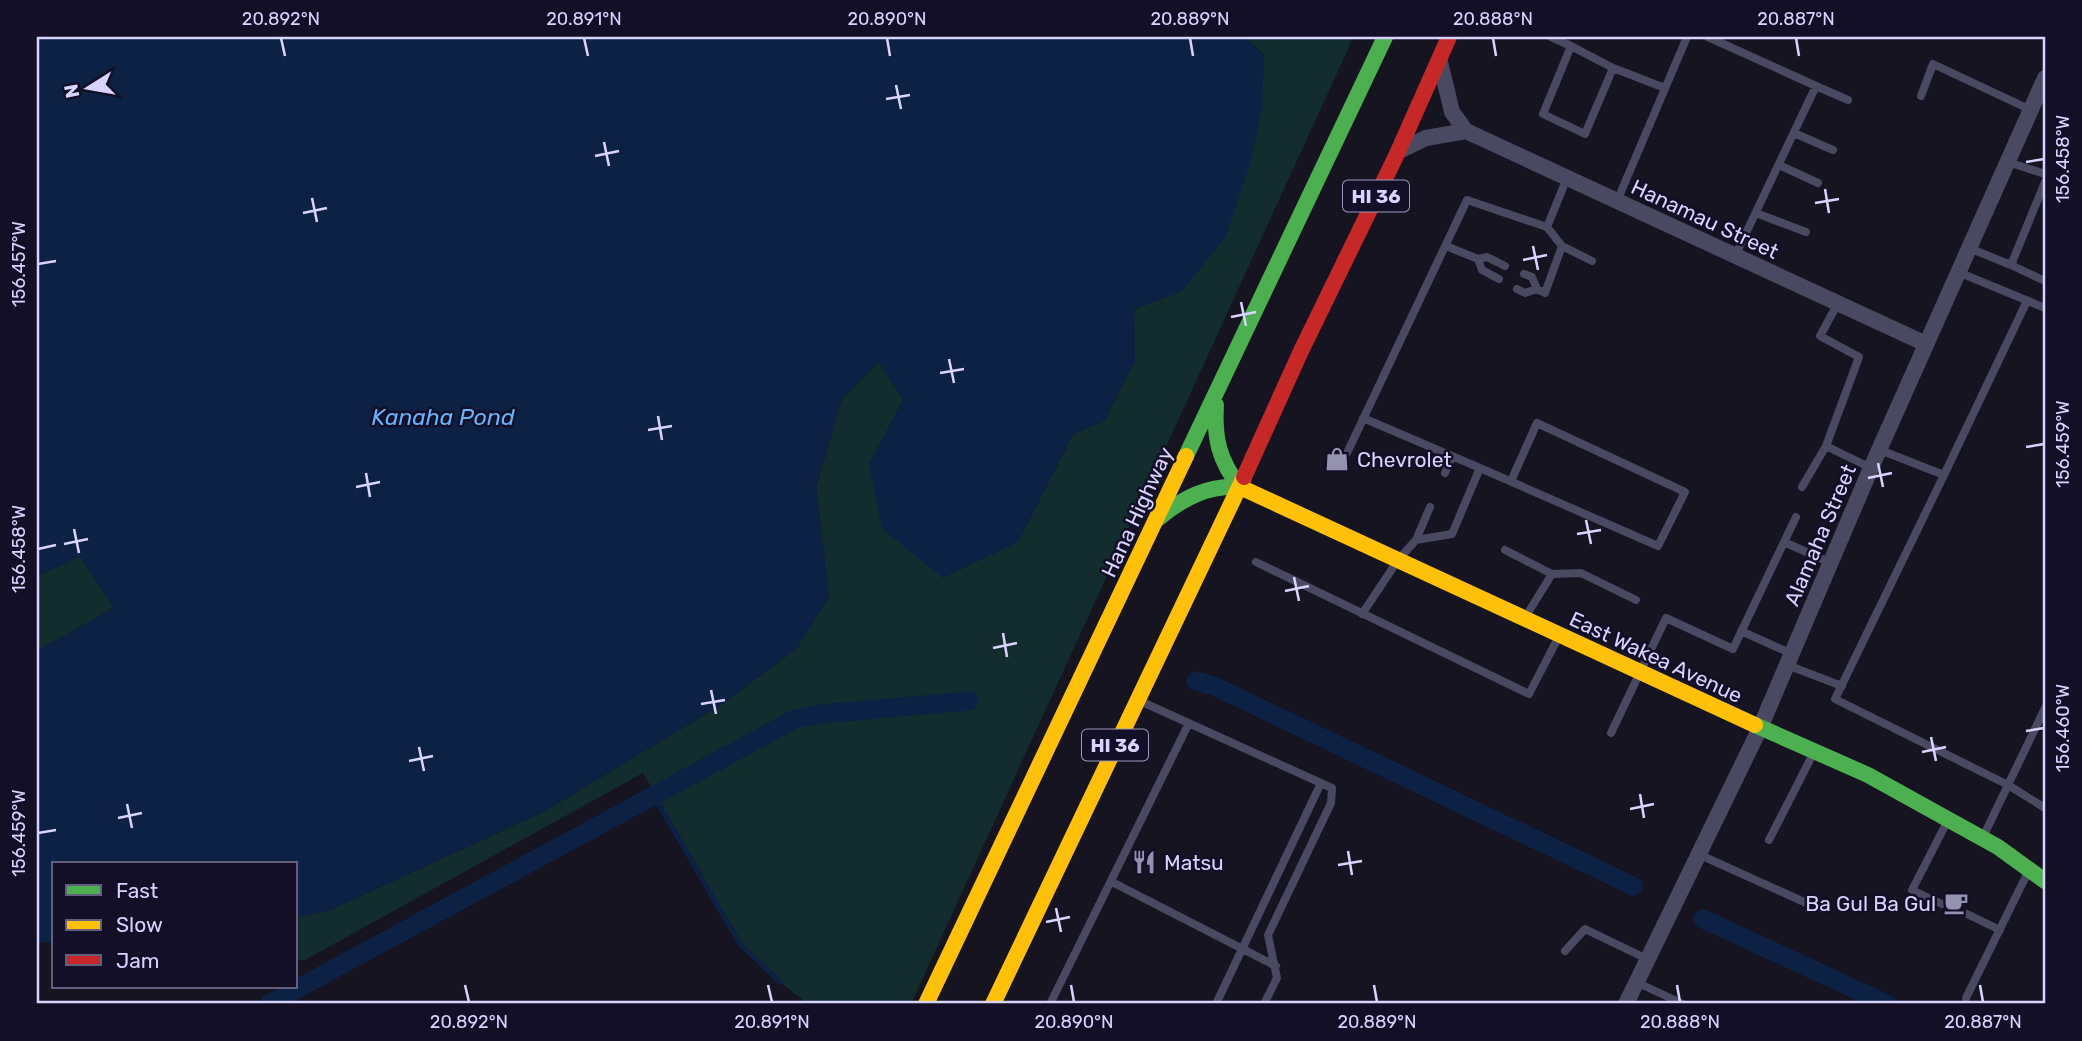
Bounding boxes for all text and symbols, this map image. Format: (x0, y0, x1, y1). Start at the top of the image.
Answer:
text: 20.892°N (242, 8, 320, 30)
text: 20.891°N (546, 8, 622, 30)
text: 20.890°N (847, 8, 927, 30)
text: 20.889°N (1150, 8, 1230, 30)
text: 20.888°N (1453, 8, 1533, 30)
text: 20.887°N (1757, 8, 1835, 30)
north arrow (52, 52, 122, 122)
text: N (59, 82, 84, 100)
text: 156.458°W (2052, 115, 2074, 203)
street label: Hanamau Street (1627, 174, 1783, 264)
road number: HI 36 (1343, 180, 1409, 212)
text: 156.457°W (8, 221, 30, 307)
text: 156.459°W (2052, 400, 2074, 488)
water label: Kanaha Pond (371, 403, 515, 431)
street label: Hana Highway (1096, 443, 1178, 581)
shop icon: Chevrolet (1323, 445, 1351, 473)
place label: Chevrolet (1357, 447, 1452, 472)
street label: Alamaha Street (1779, 460, 1861, 610)
text: 156.458°W (8, 505, 30, 593)
street label: East Wakea Avenue (1566, 606, 1746, 708)
text: 156.460°W (2052, 684, 2074, 772)
road number: HI 36 (1082, 730, 1148, 760)
text: 156.459°W (8, 789, 30, 877)
restaurant icon: Matsu (1130, 848, 1158, 876)
place label: Matsu (1164, 850, 1224, 875)
legend (52, 862, 298, 988)
text: Fast (116, 878, 158, 903)
cafe icon: Ba Gul Ba Gul (1942, 889, 1970, 917)
place label: Ba Gul Ba Gul (1805, 891, 1936, 916)
text: Slow (116, 912, 163, 937)
text: Jam (116, 948, 160, 973)
text: 20.892°N (430, 1011, 508, 1033)
text: 20.891°N (734, 1011, 810, 1033)
text: 20.890°N (1034, 1011, 1114, 1033)
text: 20.889°N (1337, 1011, 1417, 1033)
text: 20.888°N (1640, 1011, 1720, 1033)
text: 20.887°N (1944, 1011, 2022, 1033)

